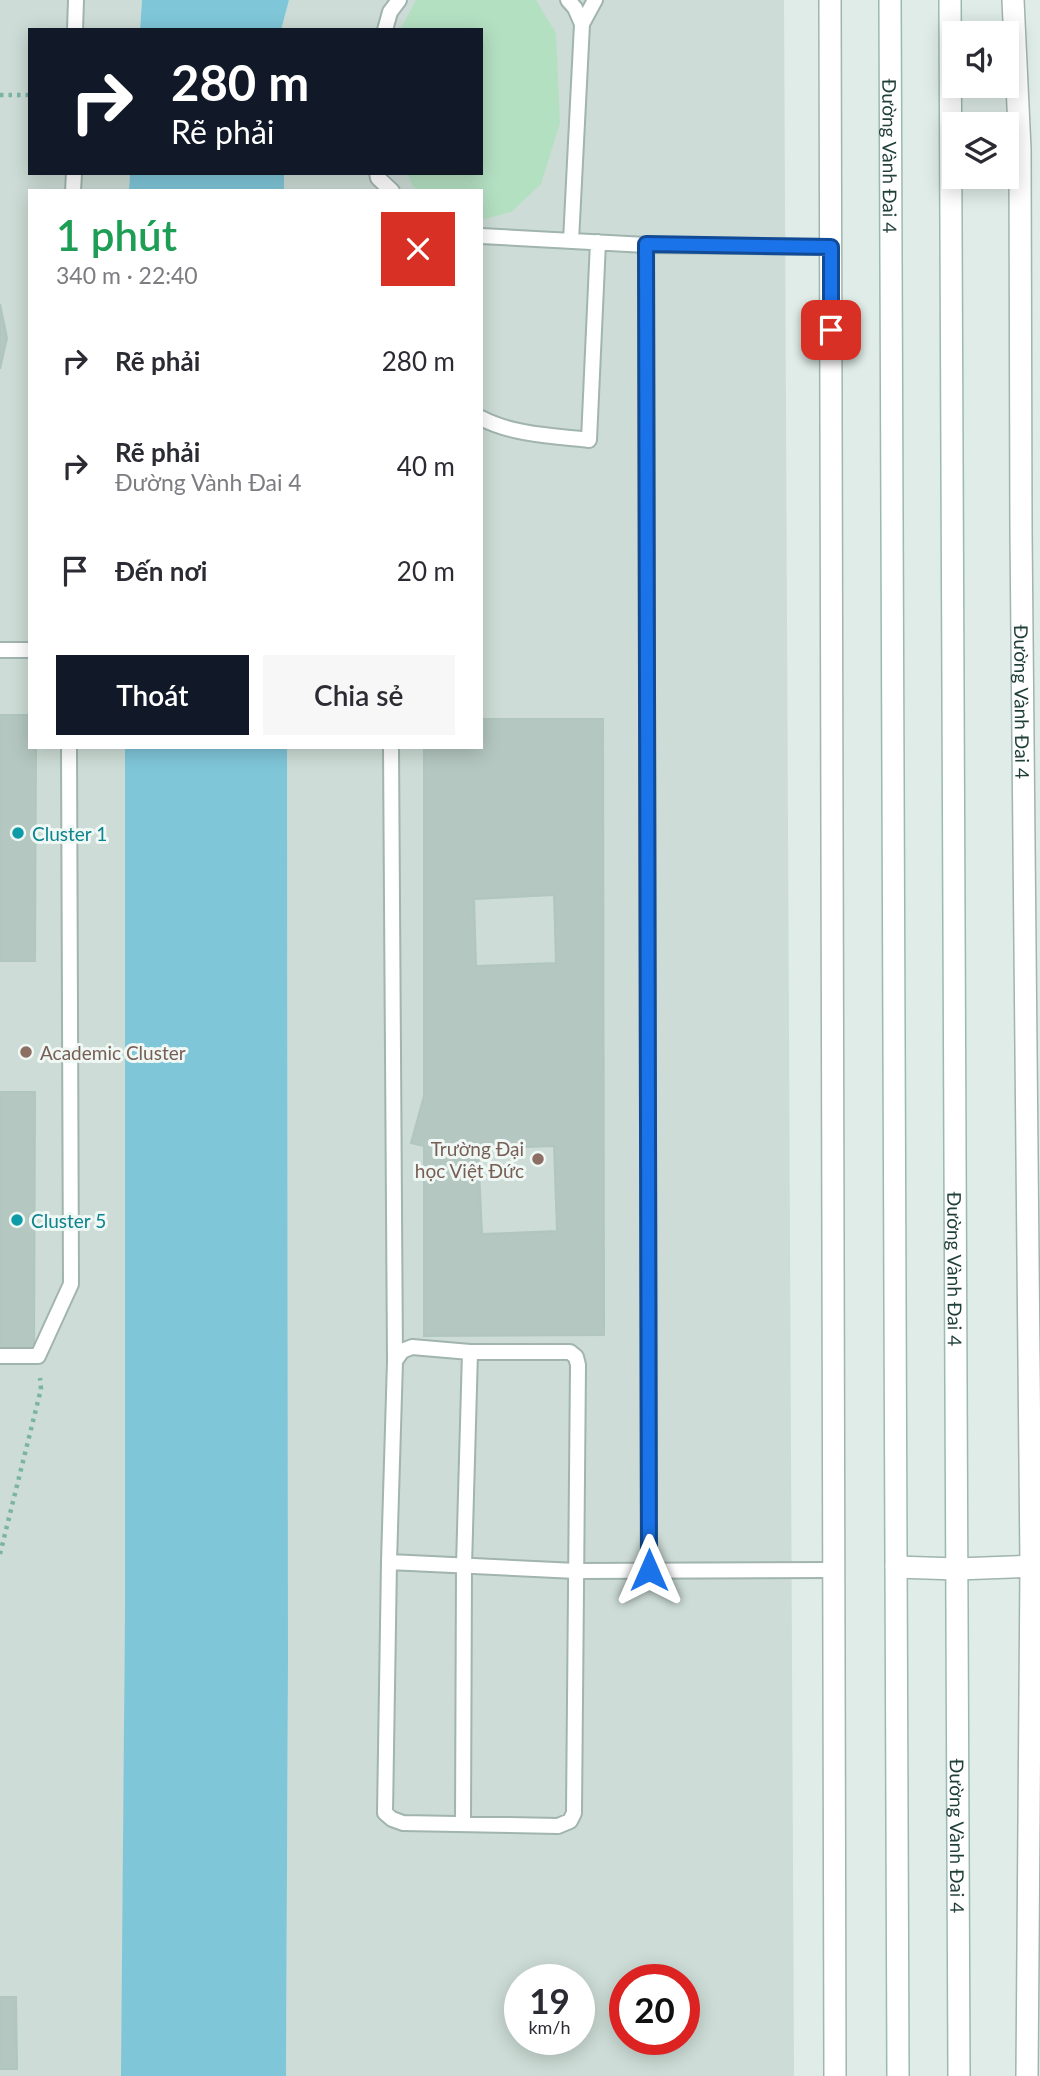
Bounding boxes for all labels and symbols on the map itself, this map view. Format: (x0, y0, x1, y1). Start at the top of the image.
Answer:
street label: Đường Vành Đai 4 (879, 79, 902, 233)
pin (801, 300, 861, 360)
street label: Đường Vành Đai 4 (1010, 625, 1035, 779)
place label: Cluster 1 (32, 822, 107, 845)
marker: Cluster 1 (10, 825, 26, 841)
place label: Academic Cluster (40, 1041, 186, 1064)
marker: Academic Cluster (18, 1044, 34, 1060)
place label: Trường Đại học Việt Đức (415, 1137, 524, 1182)
marker: Trường Đại học Việt Đức (530, 1151, 546, 1167)
street label: Đường Vành Đai 4 (944, 1192, 967, 1346)
place label: Cluster 5 (31, 1209, 106, 1232)
marker: Cluster 5 (9, 1212, 25, 1228)
position arrow (612, 1533, 686, 1607)
street label: Đường Vành Đai 4 (946, 1759, 970, 1913)
speed limit sign: 20 (609, 1964, 700, 2055)

